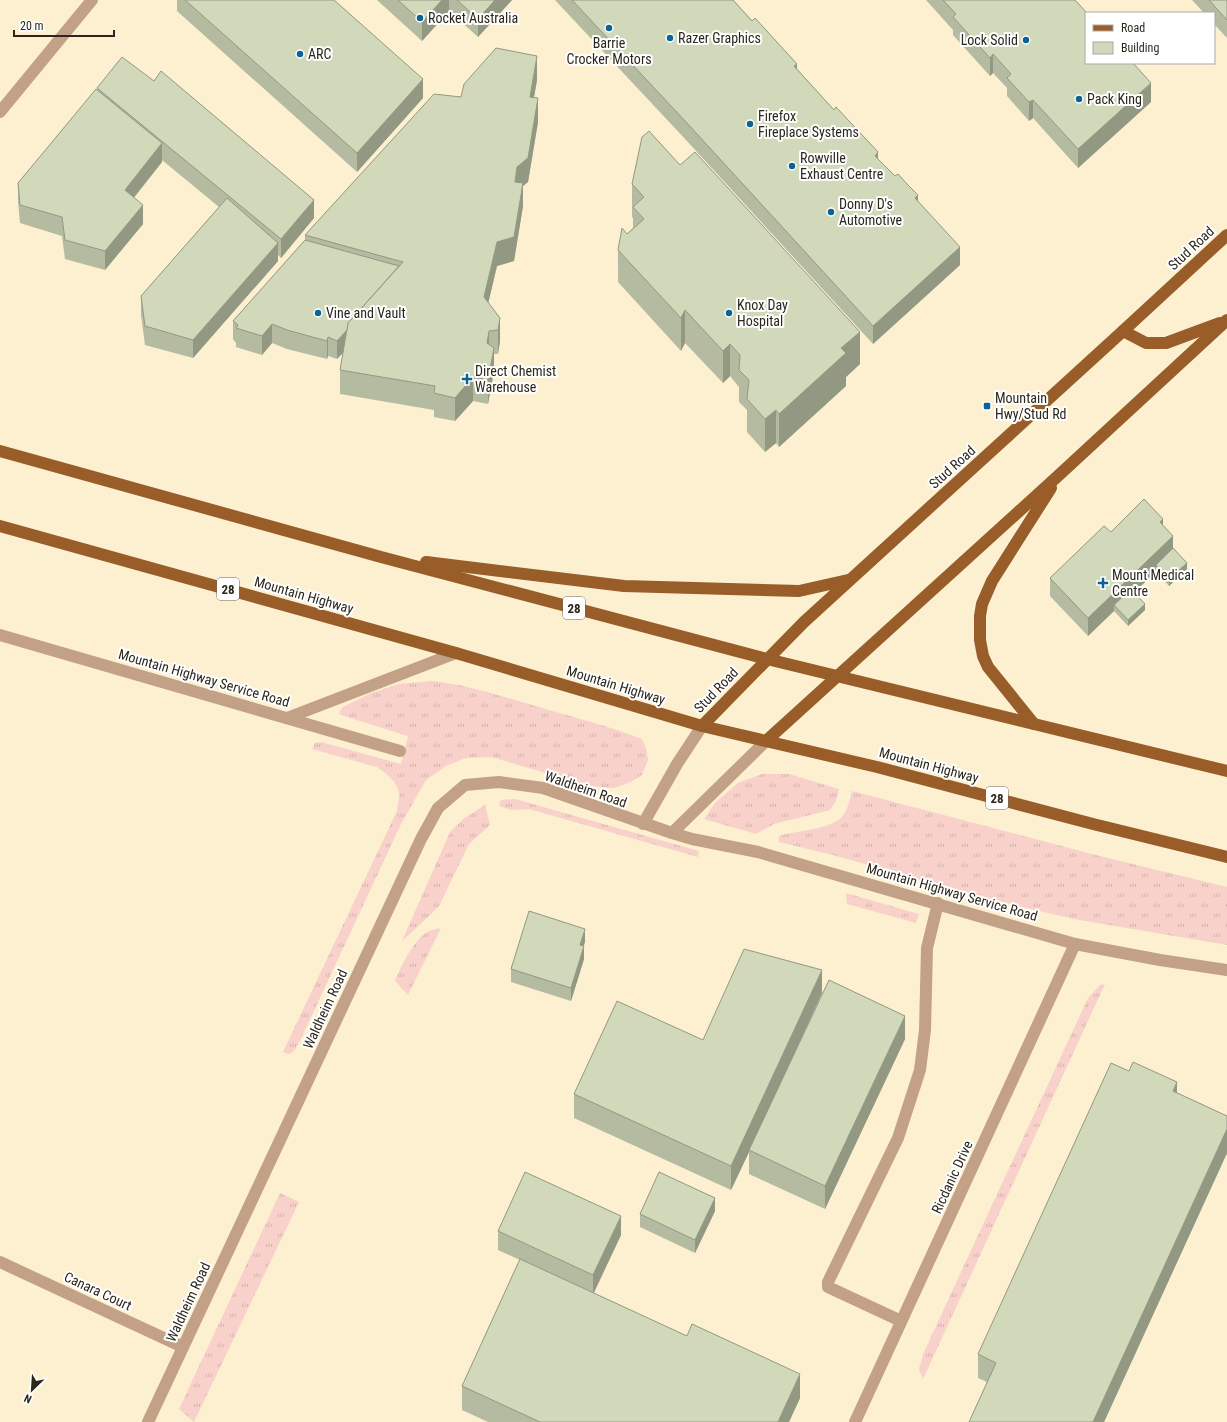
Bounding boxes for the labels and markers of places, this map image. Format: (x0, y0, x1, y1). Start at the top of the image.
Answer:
place label: Rocket Australia (428, 10, 518, 26)
marker: Rocket Australia (415, 13, 425, 23)
marker: Barrie Crocker Motors (604, 23, 614, 33)
place label: Razer Graphics (678, 30, 761, 46)
place label: Lock Solid (961, 32, 1018, 48)
marker: Razer Graphics (665, 33, 675, 43)
place label: Barrie Crocker Motors (566, 35, 652, 67)
marker: Lock Solid (1021, 35, 1031, 45)
place label: ARC (308, 46, 332, 62)
marker: ARC (295, 49, 305, 59)
place label: Pack King (1087, 91, 1142, 107)
marker: Pack King (1074, 94, 1084, 104)
place label: Firefox Fireplace Systems (758, 108, 859, 140)
marker: Firefox Fireplace Systems (745, 119, 755, 129)
place label: Rowville Exhaust Centre (800, 150, 884, 182)
marker: Rowville Exhaust Centre (787, 161, 797, 171)
place label: Donny D's Automotive (839, 196, 903, 228)
marker: Donny D's Automotive (826, 207, 836, 217)
place label: Knox Day Hospital (737, 297, 788, 329)
place label: Vine and Vault (326, 305, 406, 321)
marker: Vine and Vault (313, 308, 323, 318)
marker: Knox Day Hospital (724, 308, 734, 318)
place label: Direct Chemist Warehouse (475, 363, 556, 395)
marker: Direct Chemist Warehouse (462, 374, 472, 384)
place label: Mountain Hwy/Stud Rd (995, 390, 1067, 422)
marker: Mountain Hwy/Stud Rd (982, 401, 992, 411)
place label: Mount Medical Centre (1112, 567, 1194, 599)
marker: Mount Medical Centre (1097, 577, 1109, 589)

